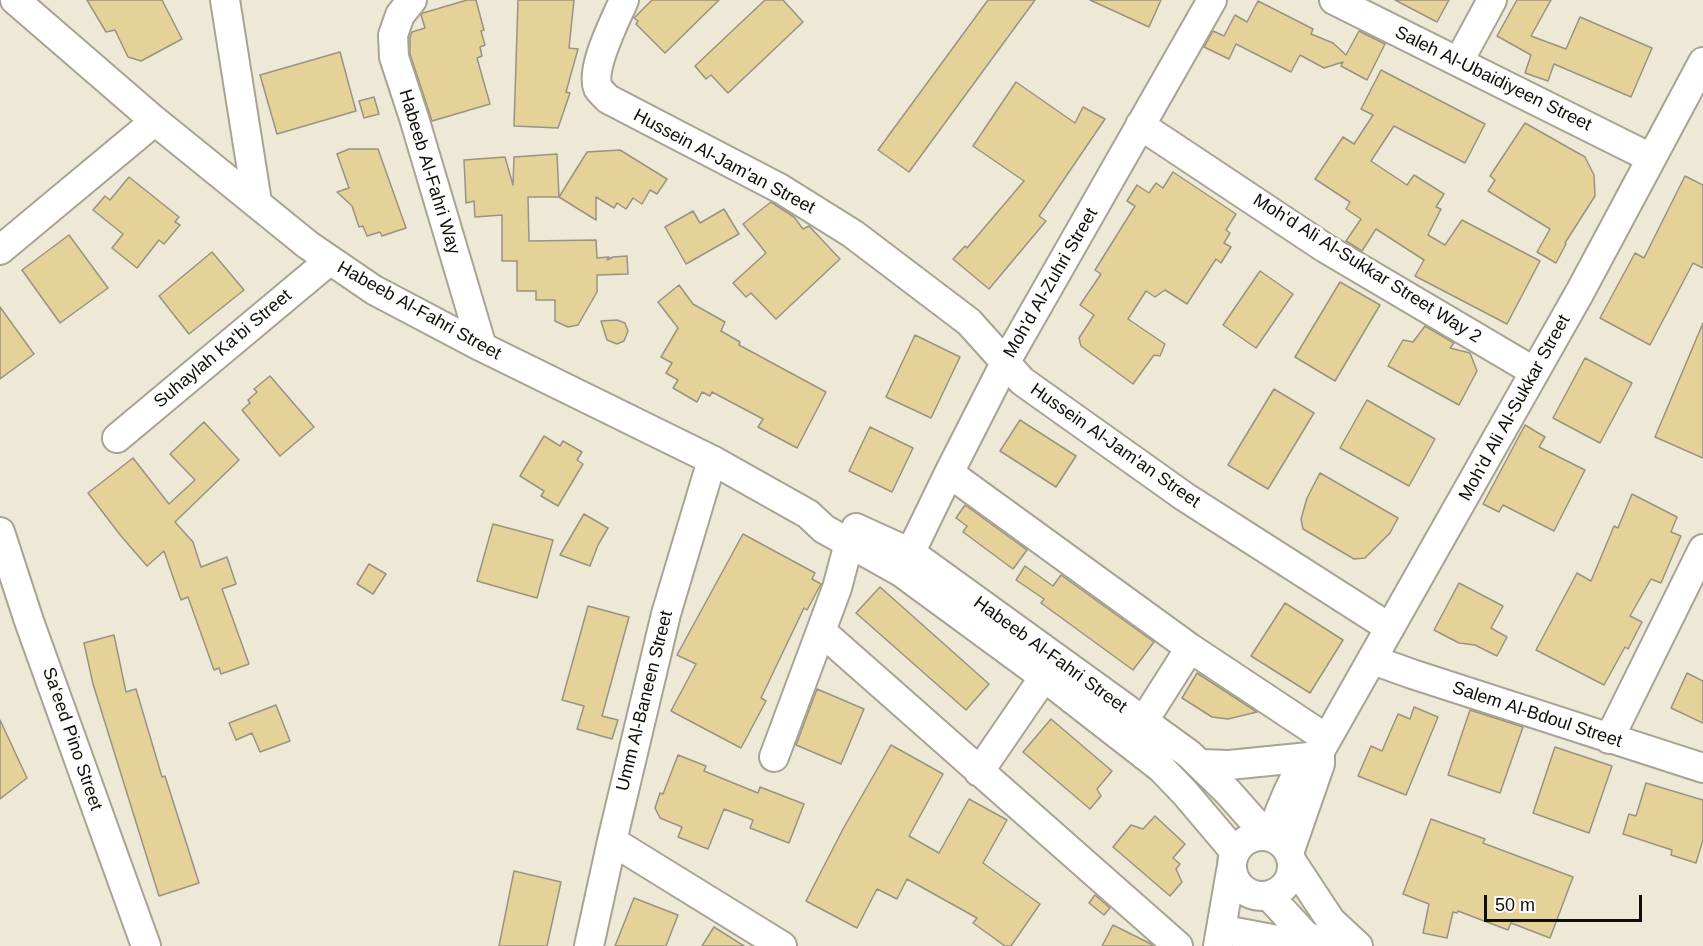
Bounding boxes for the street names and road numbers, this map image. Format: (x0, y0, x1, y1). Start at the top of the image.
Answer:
street label: Saleh Al-Ubaidiyeen Street (1391, 22, 1595, 136)
street label: Habeeb Al-Fahri Way (394, 87, 464, 257)
street label: Hussein Al-Jam'an Street (630, 105, 818, 219)
street label: Moh'd Ali Al-Sukkar Street Way 2 (1249, 190, 1485, 348)
street label: Moh'd Al-Zuhri Street (999, 204, 1103, 362)
street label: Habeeb Al-Fahri Street (333, 257, 505, 365)
street label: Suhaylah Ka‘bi Street (150, 285, 296, 413)
street label: Moh'd Ali Al-Sukkar Street (1455, 311, 1575, 505)
street label: Hussein Al-Jam'an Street (1026, 379, 1204, 513)
street label: Habeeb Al-Fahri Street (969, 592, 1131, 718)
street label: Umm Al-Baneen Street (612, 609, 678, 793)
street label: Sa‘eed Pino Street (37, 665, 107, 813)
street label: Salem Al-Bdoul Street (1449, 677, 1625, 753)

